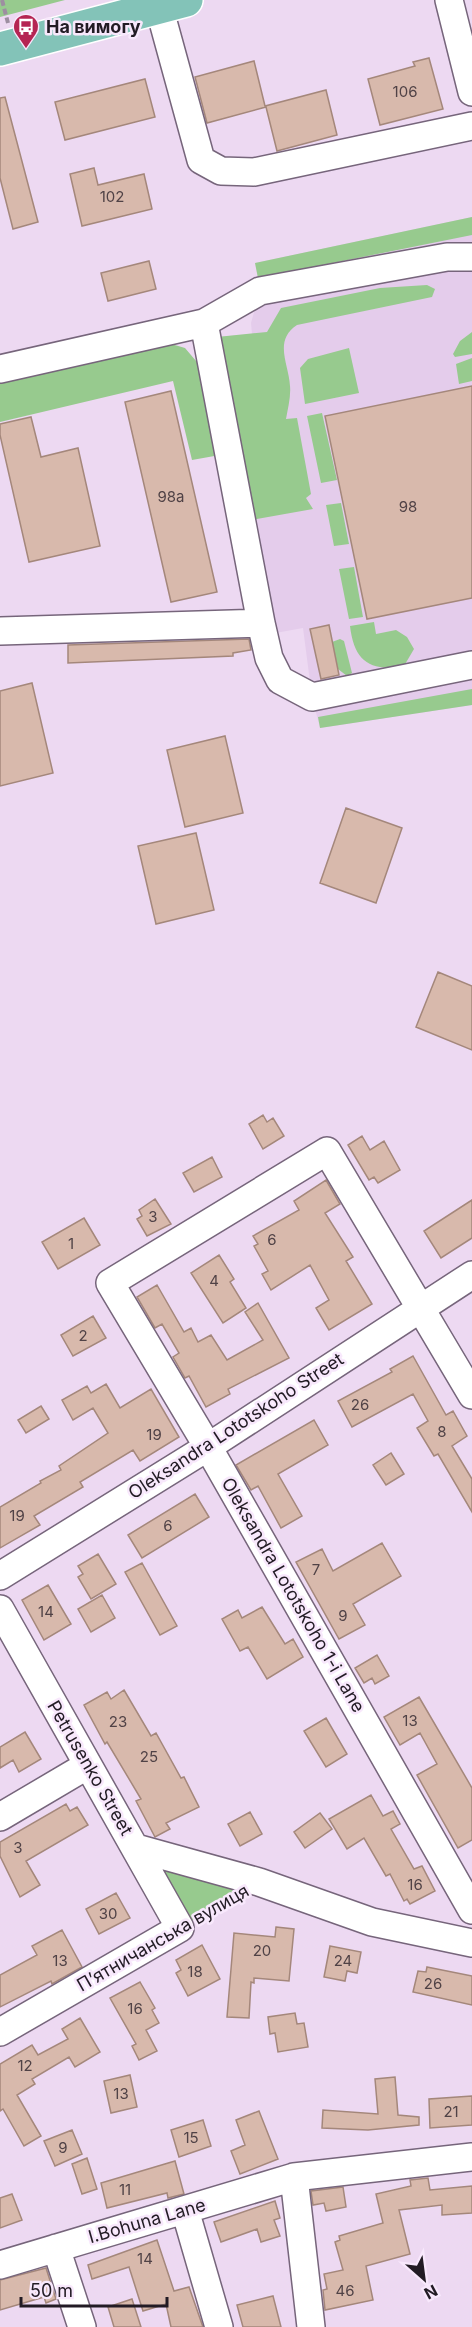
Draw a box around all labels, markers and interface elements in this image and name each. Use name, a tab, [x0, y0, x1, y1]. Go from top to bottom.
bus stop icon: На вимогу	[11, 12, 41, 50]
place label: На вимогу	[46, 16, 141, 37]
house number: 106	[393, 82, 417, 101]
house number: 102	[100, 187, 124, 206]
house number: 98а	[157, 487, 185, 506]
house number: 98	[399, 497, 417, 516]
house number: 3	[148, 1207, 158, 1226]
house number: 6	[267, 1230, 277, 1249]
house number: 1	[68, 1234, 74, 1253]
house number: 4	[209, 1271, 219, 1290]
house number: 2	[78, 1326, 88, 1345]
street label: Oleksandra Lototskoho Street	[124, 1348, 347, 1503]
house number: 26	[351, 1395, 369, 1414]
house number: 8	[437, 1422, 447, 1441]
house number: 19	[146, 1425, 162, 1444]
street label: Oleksandra Lototskoho 1-i Lane	[217, 1474, 369, 1716]
house number: 19	[9, 1506, 25, 1525]
house number: 6	[163, 1516, 173, 1535]
house number: 7	[312, 1560, 320, 1579]
house number: 14	[38, 1602, 54, 1621]
house number: 9	[338, 1606, 348, 1625]
street label: Petrusenko Street	[43, 1697, 138, 1839]
house number: 13	[402, 1711, 418, 1730]
house number: 23	[109, 1712, 127, 1731]
house number: 25	[140, 1747, 158, 1766]
house number: 3	[13, 1838, 23, 1857]
house number: 16	[407, 1875, 423, 1894]
street label: Пʼятничанська вулиця	[73, 1880, 252, 1995]
house number: 30	[99, 1904, 117, 1923]
house number: 20	[253, 1941, 271, 1960]
house number: 13	[52, 1951, 68, 1970]
house number: 24	[334, 1951, 352, 1970]
house number: 18	[187, 1962, 203, 1981]
house number: 26	[424, 1974, 442, 1993]
house number: 16	[127, 1999, 143, 2018]
house number: 12	[17, 2056, 33, 2075]
house number: 13	[113, 2084, 129, 2103]
house number: 21	[443, 2102, 459, 2121]
house number: 15	[183, 2128, 199, 2147]
house number: 9	[58, 2138, 68, 2157]
house number: 11	[119, 2180, 131, 2199]
street label: I.Bohuna Lane	[86, 2194, 208, 2247]
house number: 14	[137, 2249, 153, 2268]
north arrow	[394, 2249, 454, 2309]
scale bar	[21, 2270, 166, 2308]
text: 50 m	[30, 2280, 73, 2301]
house number: 46	[336, 2281, 355, 2300]
text: N	[421, 2281, 441, 2304]

